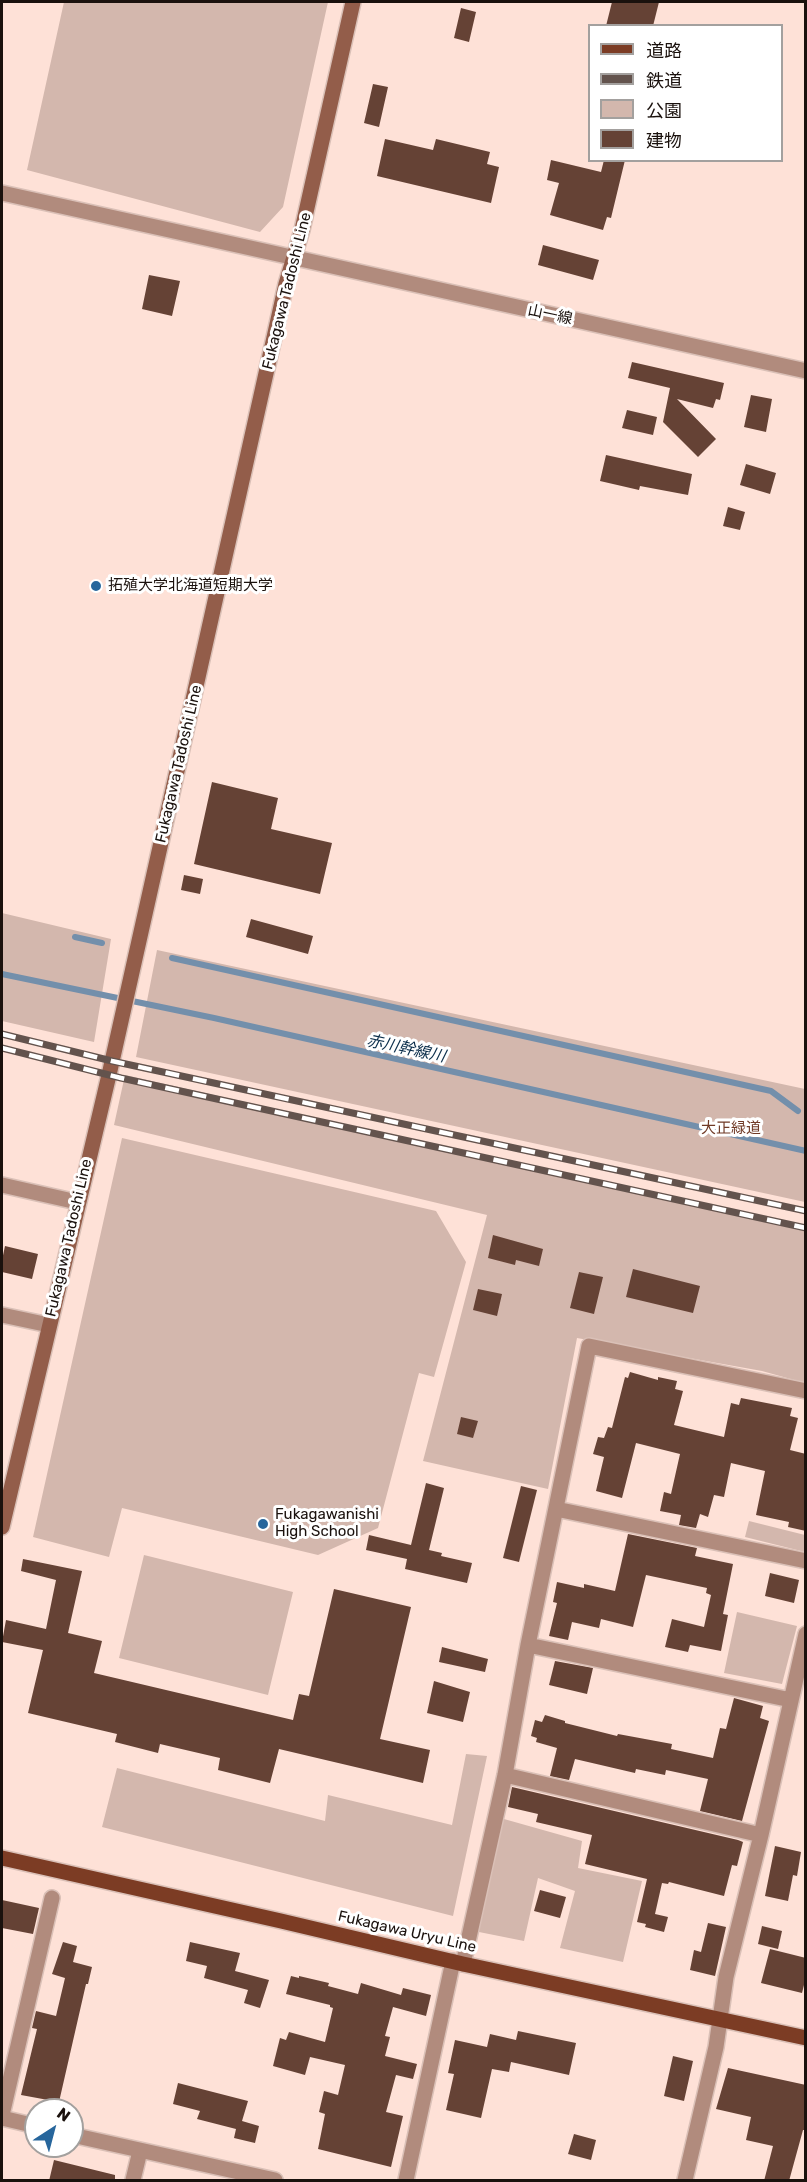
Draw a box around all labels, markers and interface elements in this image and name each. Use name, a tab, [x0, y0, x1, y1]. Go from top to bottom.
legend	[588, 24, 783, 162]
text: 道路	[646, 40, 682, 62]
text: 鉄道	[646, 70, 682, 92]
text: 公園	[646, 100, 682, 122]
text: 建物	[646, 130, 682, 152]
street label: Fukagawa Tadoshi Line	[259, 211, 315, 371]
street label: 山一線	[526, 302, 574, 328]
place label: 拓殖大学北海道短期大学	[108, 577, 273, 595]
marker: 拓殖大学北海道短期大学	[89, 579, 103, 593]
street label: Fukagawa Tadoshi Line	[152, 683, 206, 845]
water label: 赤川幹線川	[365, 1031, 447, 1067]
park label: 大正緑道	[701, 1120, 761, 1138]
street label: Fukagawa Tadoshi Line	[42, 1157, 96, 1319]
place label: Fukagawanishi High School	[275, 1506, 379, 1541]
marker: Fukagawanishi High School	[256, 1517, 270, 1531]
street label: Fukagawa Uryu Line	[336, 1907, 478, 1957]
north arrow	[24, 2098, 84, 2158]
text: N	[53, 2104, 74, 2126]

